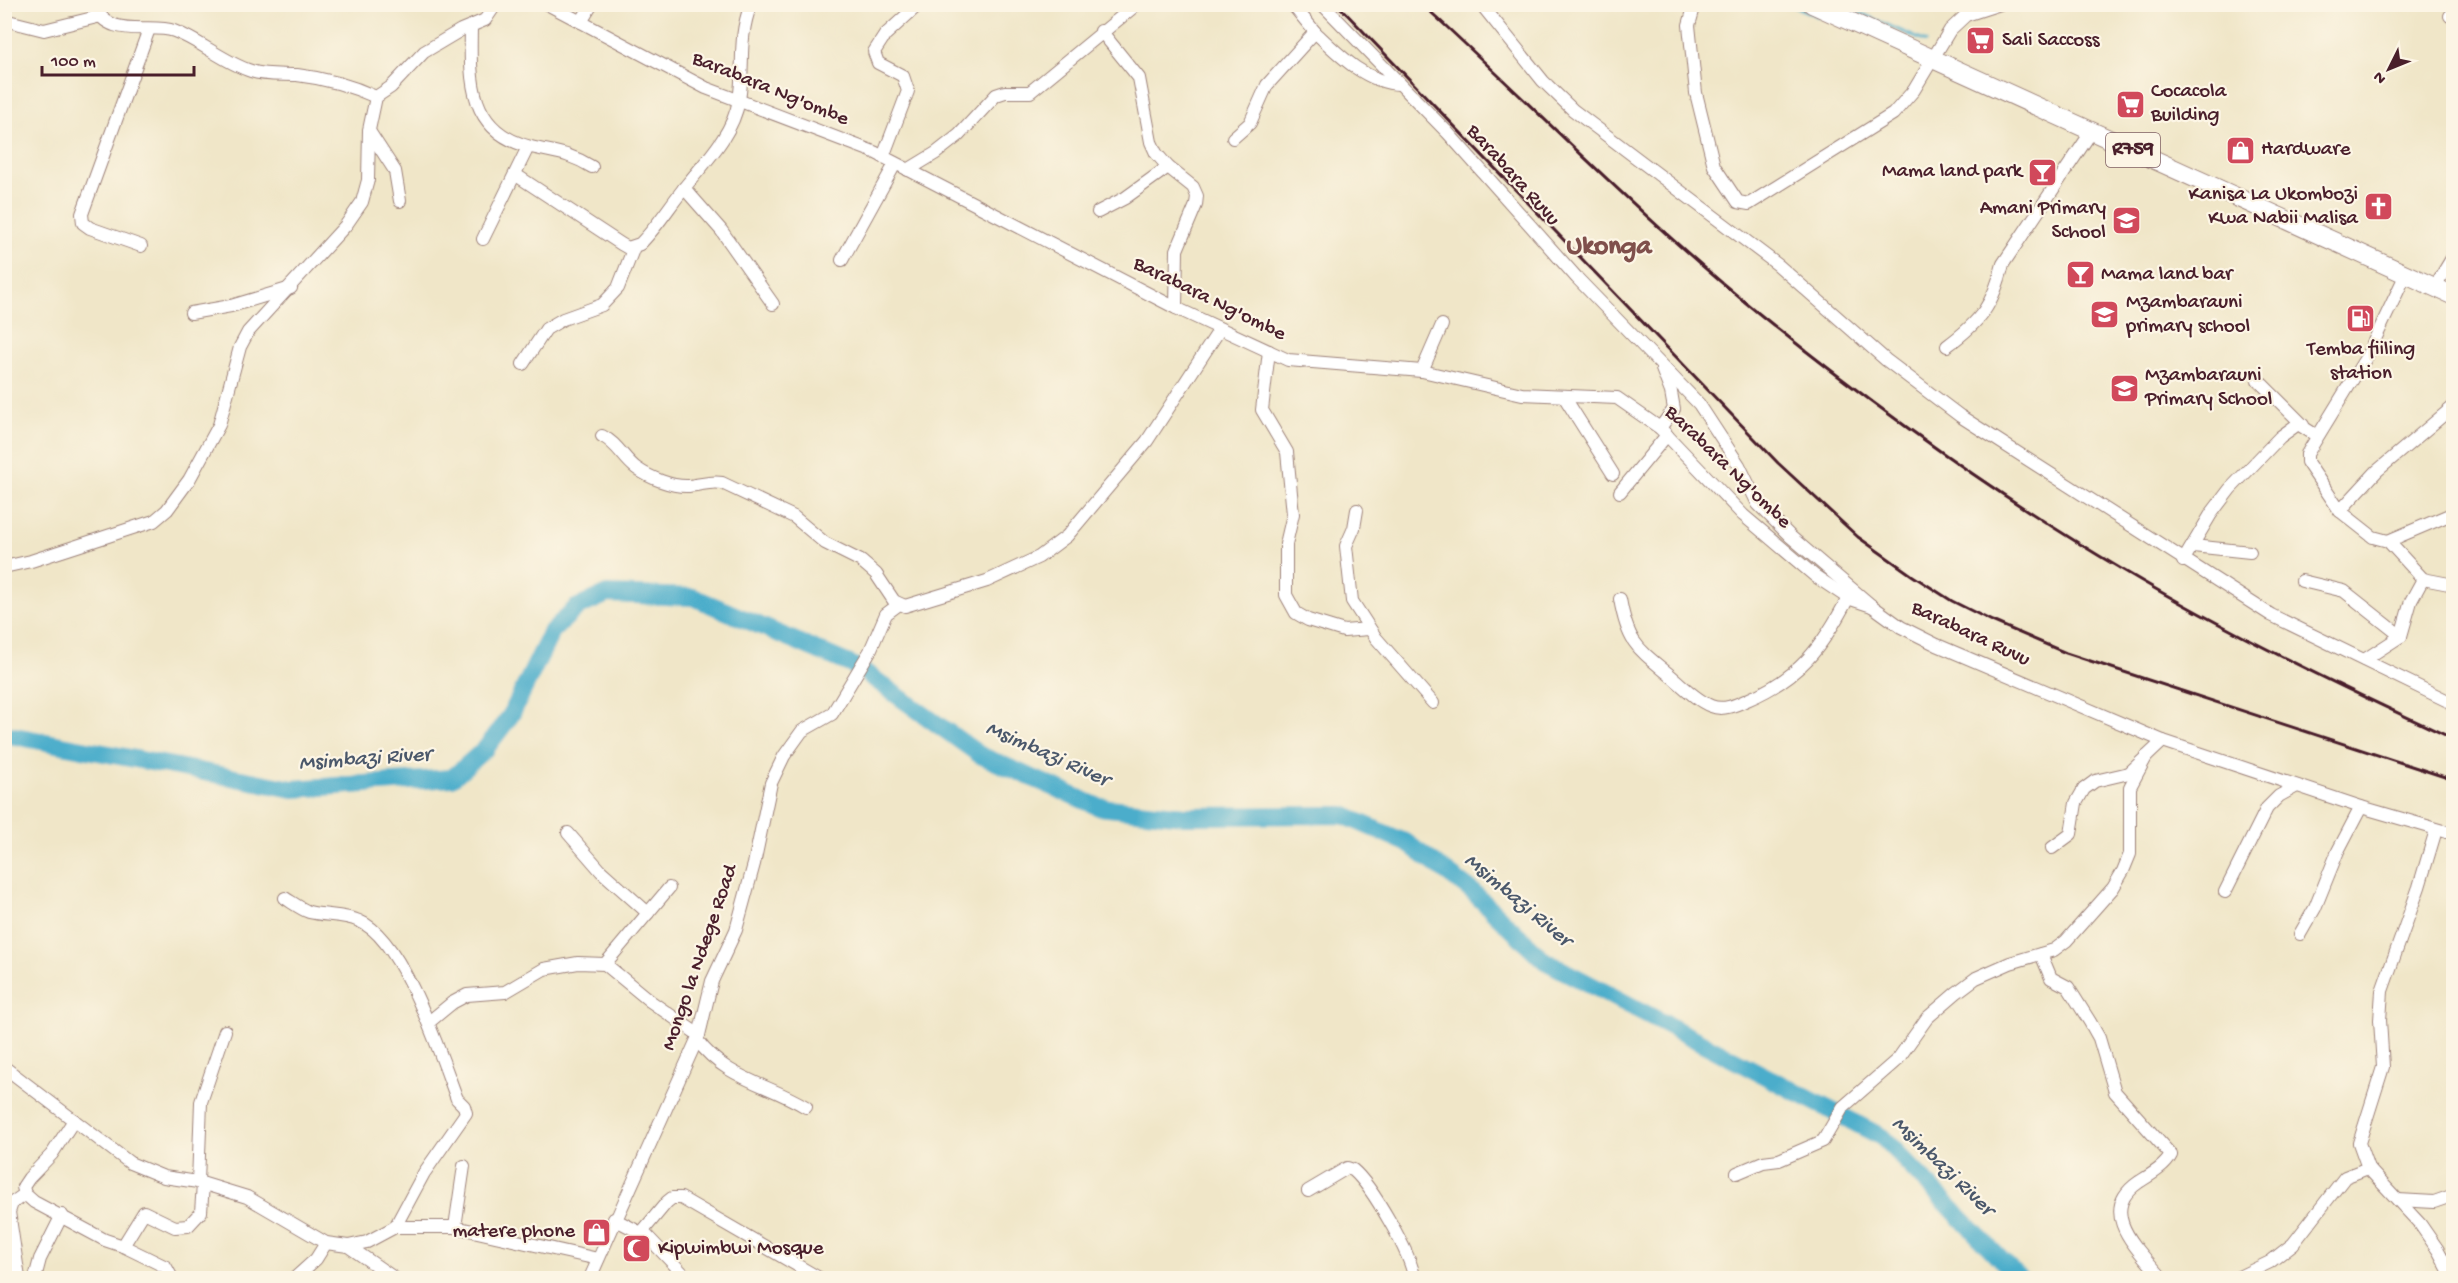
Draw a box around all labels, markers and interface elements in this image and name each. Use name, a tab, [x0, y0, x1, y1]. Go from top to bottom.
supermarket icon: Sali Saccoss	[1965, 25, 1997, 57]
place label: Sali Saccoss	[2002, 29, 2101, 54]
scale bar	[42, 39, 194, 77]
north arrow	[2359, 39, 2419, 99]
street label: Barabara Ng'ombe	[687, 47, 853, 133]
text: 100 m	[50, 52, 96, 73]
text: N	[2370, 66, 2391, 87]
place label: Cocacola Building	[2150, 80, 2228, 129]
supermarket icon: Cocacola Building	[2114, 88, 2146, 120]
street label: Barabara Ruvu	[1459, 119, 1564, 232]
road number: R759	[2106, 133, 2160, 167]
shop icon: Hardware	[2224, 134, 2256, 166]
place label: Hardware	[2261, 138, 2352, 163]
bar icon: Mama land park	[2027, 156, 2059, 188]
place label: Mama land park	[1882, 160, 2025, 185]
place label: Kanisa La Ukombozi Kwa Nabii Malisa	[2188, 183, 2359, 232]
church icon: Kanisa La Ukombozi Kwa Nabii Malisa	[2363, 191, 2395, 223]
place label: Amani Primary School	[1980, 197, 2106, 246]
school or university icon: Amani Primary School	[2111, 205, 2143, 237]
district label: Ukonga	[1567, 232, 1653, 264]
street label: Barabara Ng'ombe	[1128, 252, 1291, 348]
bar icon: Mama land bar	[2064, 259, 2096, 291]
place label: Mama land bar	[2101, 263, 2234, 288]
place label: Mzambarauni primary school	[2125, 291, 2250, 340]
school or university icon: Mzambarauni primary school	[2089, 299, 2121, 331]
fuel station icon: Temba fiiling station	[2345, 303, 2377, 335]
place label: Temba fiiling station	[2306, 338, 2415, 387]
place label: Mzambarauni Primary School	[2144, 364, 2272, 413]
school or university icon: Mzambarauni Primary School	[2108, 372, 2140, 404]
street label: Barabara Ng'ombe	[1658, 400, 1797, 536]
street label: Barabara Ruvu	[1906, 596, 2034, 673]
water label: Msimbazi River	[981, 716, 1117, 796]
water label: Msimbazi River	[298, 742, 436, 778]
water label: Msimbazi River	[1458, 848, 1579, 956]
street label: Mongo la Ndege Road	[657, 860, 745, 1054]
water label: Msimbazi River	[1885, 1112, 2002, 1225]
shop icon: matere phone	[580, 1216, 612, 1248]
place label: matere phone	[452, 1220, 576, 1245]
mosque icon: Kipwimbwi Mosque	[621, 1233, 653, 1265]
place label: Kipwimbwi Mosque	[658, 1237, 825, 1262]

